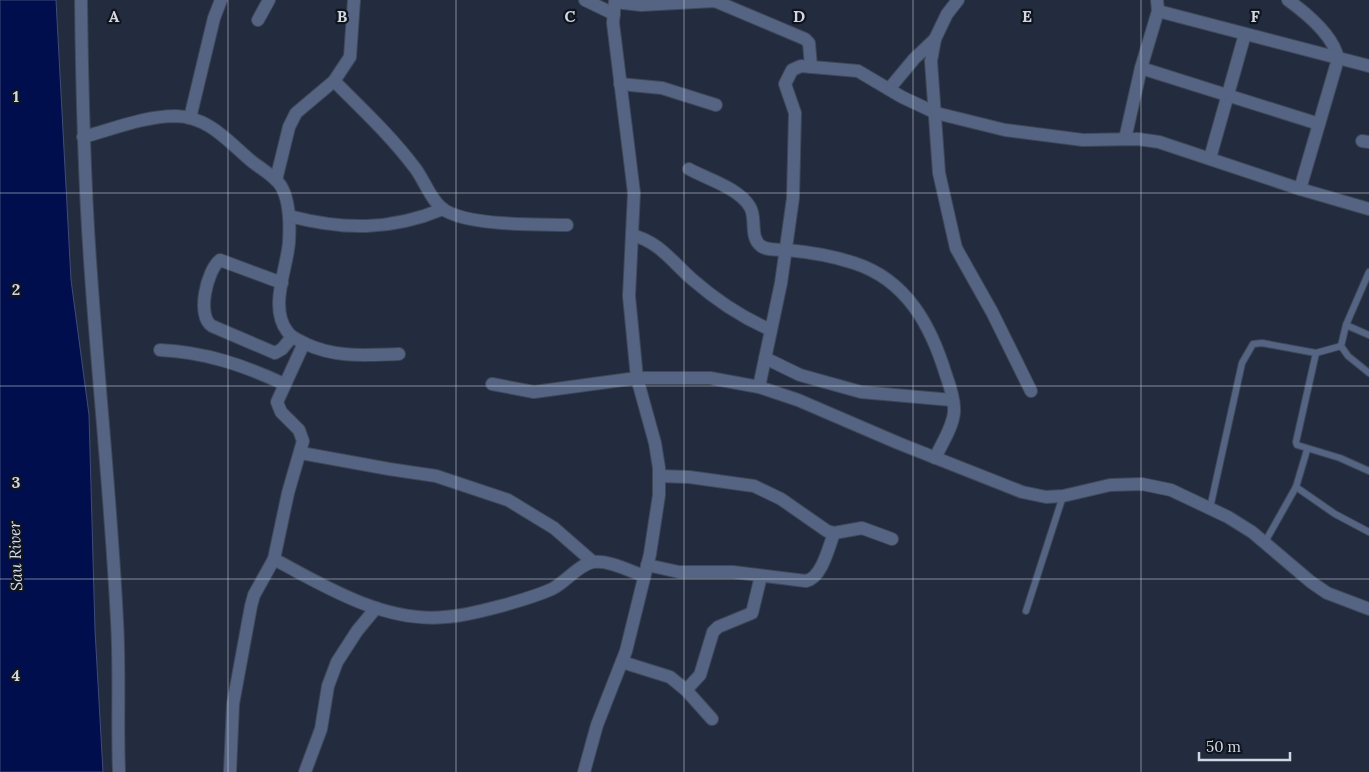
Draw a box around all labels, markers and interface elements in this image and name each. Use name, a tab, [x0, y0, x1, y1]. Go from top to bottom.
text: A	[109, 6, 120, 26]
text: B	[337, 6, 348, 26]
text: C	[564, 6, 576, 26]
text: D	[793, 6, 805, 26]
text: E	[1022, 6, 1032, 26]
text: F	[1250, 6, 1260, 26]
text: 1	[13, 86, 19, 106]
text: 2	[12, 279, 20, 299]
text: 3	[12, 472, 21, 492]
water label: Sau River	[4, 520, 26, 591]
text: 4	[12, 665, 21, 685]
scale bar	[1199, 730, 1290, 762]
text: 50 m	[1206, 737, 1241, 756]

